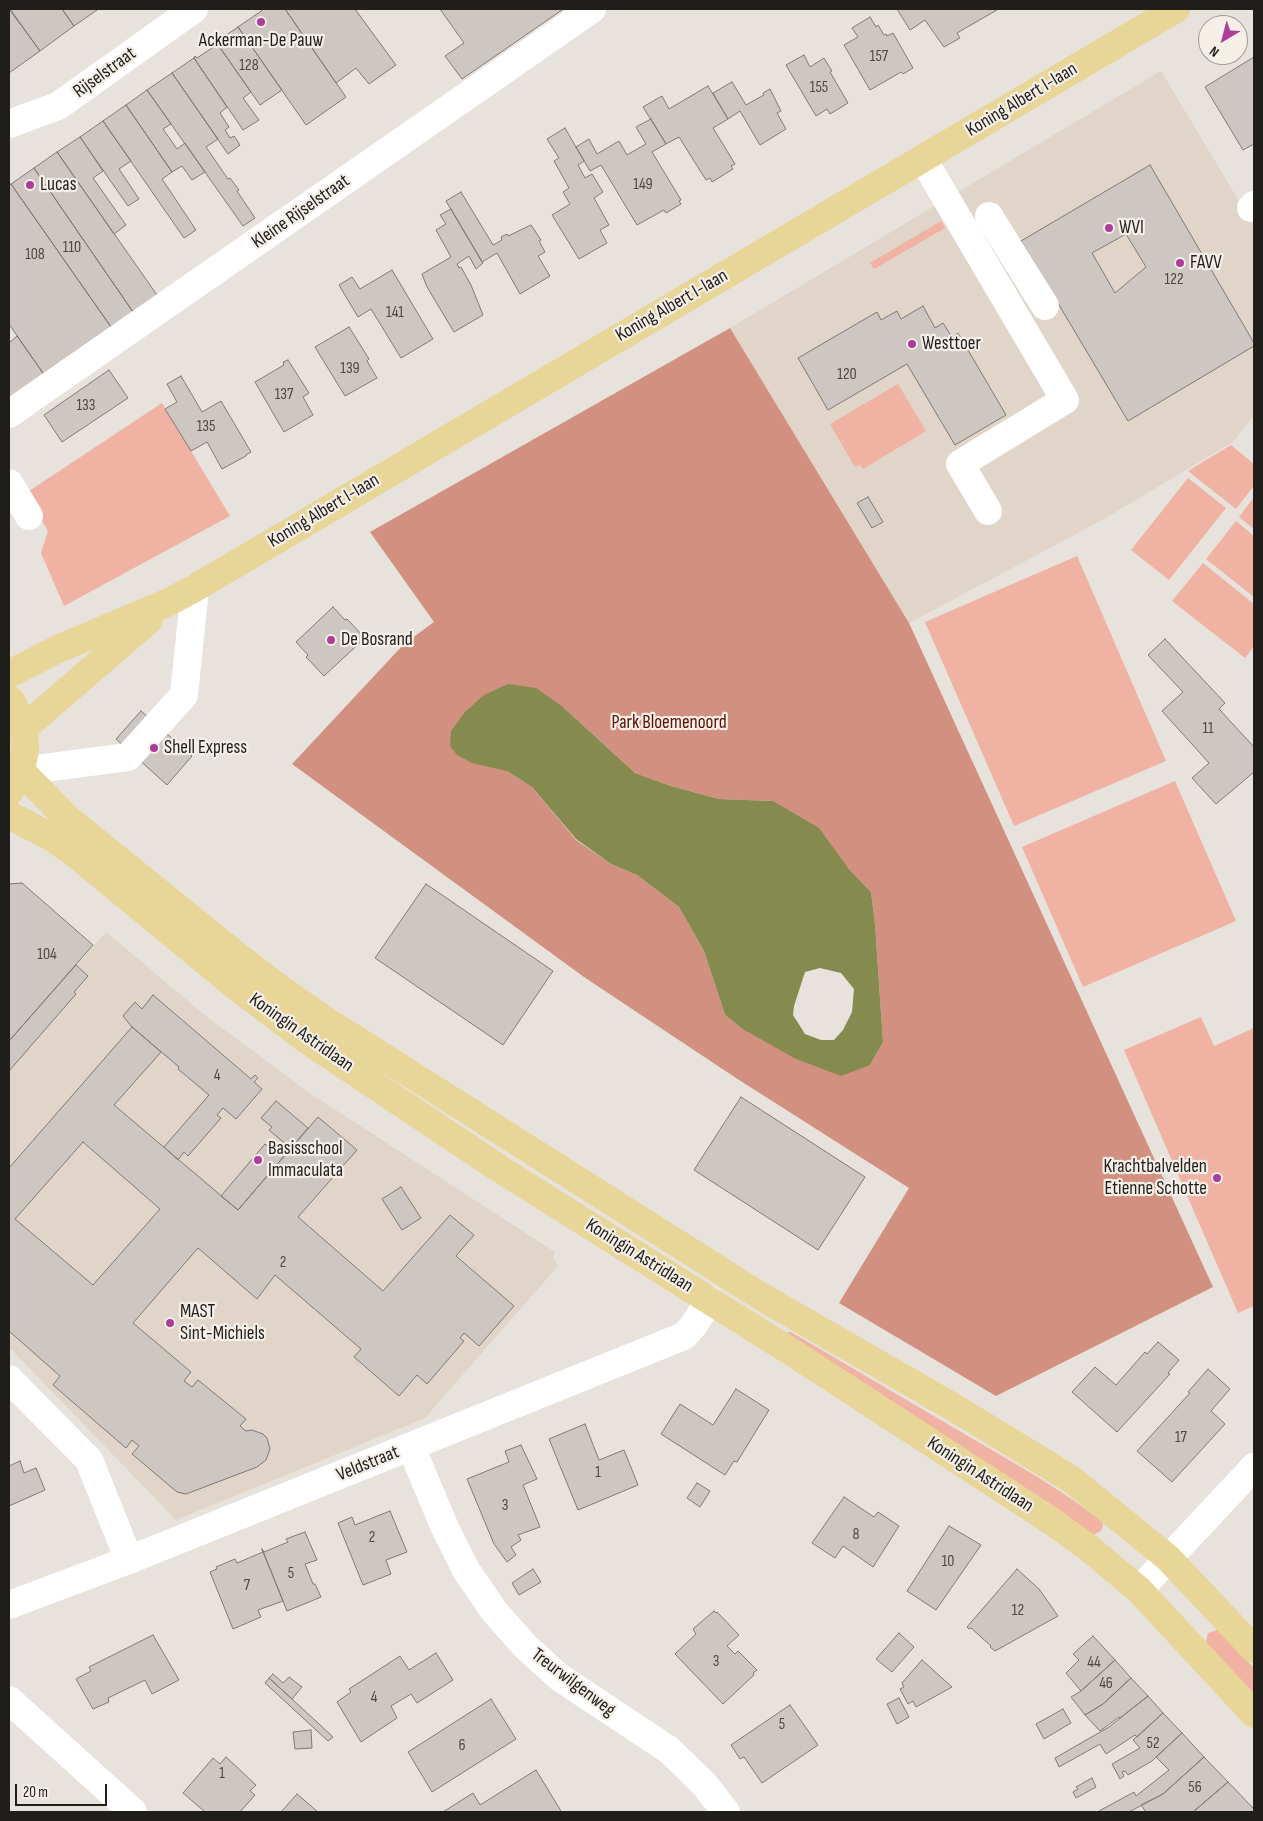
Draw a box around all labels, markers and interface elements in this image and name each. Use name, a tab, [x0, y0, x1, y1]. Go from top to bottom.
north arrow	[1198, 15, 1248, 65]
marker: Ackerman-De Pauw	[255, 16, 267, 28]
place label: Ackerman-De Pauw	[199, 30, 323, 52]
street label: Rijselstraat	[69, 43, 141, 103]
text: N	[1206, 43, 1222, 61]
house number: 157	[870, 47, 888, 67]
house number: 128	[239, 56, 259, 76]
street label: Koning Albert I-laan	[962, 58, 1082, 142]
house number: 155	[810, 78, 828, 98]
street label: Kleine Rijselstraat	[248, 170, 354, 254]
place label: Lucas	[40, 174, 76, 196]
house number: 149	[633, 175, 653, 195]
marker: Lucas	[24, 179, 36, 191]
place label: WVI	[1119, 217, 1144, 239]
marker: WVI	[1103, 222, 1115, 234]
house number: 110	[63, 238, 81, 258]
house number: 108	[25, 245, 45, 265]
place label: FAVV	[1190, 252, 1222, 274]
marker: FAVV	[1174, 257, 1186, 269]
street label: Koning Albert I-laan	[612, 265, 732, 347]
house number: 122	[1165, 270, 1183, 290]
house number: 141	[386, 303, 404, 323]
place label: Westtoer	[922, 333, 981, 355]
marker: Westtoer	[906, 338, 918, 350]
house number: 139	[340, 359, 360, 379]
house number: 120	[837, 365, 857, 385]
house number: 137	[275, 385, 293, 405]
house number: 133	[76, 396, 96, 416]
house number: 135	[197, 417, 215, 437]
street label: Koning Albert I-laan	[264, 469, 384, 553]
place label: De Bosrand	[341, 629, 413, 651]
marker: De Bosrand	[325, 634, 337, 646]
park label: Park Bloemenoord	[611, 712, 727, 734]
house number: 11	[1202, 719, 1214, 739]
place label: Shell Express	[164, 737, 247, 759]
marker: Shell Express	[148, 742, 160, 754]
house number: 104	[37, 945, 57, 965]
street label: Koningin Astridlaan	[244, 989, 358, 1077]
house number: 4	[214, 1066, 220, 1086]
place label: Basisschool Immaculata	[268, 1138, 343, 1182]
marker: Basisschool Immaculata	[252, 1154, 264, 1166]
place label: Krachtbalvelden Etienne Schotte	[1104, 1156, 1207, 1200]
marker: Krachtbalvelden Etienne Schotte	[1211, 1172, 1223, 1184]
street label: Koningin Astridlaan	[581, 1214, 697, 1298]
house number: 2	[280, 1253, 286, 1273]
place label: MAST Sint-Michiels	[180, 1301, 265, 1345]
marker: MAST Sint-Michiels	[164, 1317, 176, 1329]
house number: 17	[1175, 1428, 1187, 1448]
street label: Koningin Astridlaan	[923, 1432, 1037, 1518]
street label: Veldstraat	[333, 1441, 403, 1487]
house number: 1	[595, 1463, 601, 1483]
house number: 3	[502, 1496, 508, 1516]
house number: 8	[852, 1525, 860, 1545]
house number: 2	[369, 1528, 375, 1548]
house number: 10	[942, 1552, 954, 1572]
house number: 5	[288, 1564, 294, 1584]
house number: 7	[244, 1576, 250, 1596]
house number: 12	[1012, 1601, 1024, 1621]
street label: Treurwilgenweg	[526, 1644, 620, 1722]
house number: 3	[713, 1652, 719, 1672]
house number: 44	[1087, 1653, 1101, 1673]
house number: 46	[1099, 1674, 1113, 1694]
house number: 4	[371, 1688, 377, 1708]
house number: 5	[779, 1715, 785, 1735]
house number: 52	[1146, 1734, 1160, 1754]
house number: 6	[458, 1736, 466, 1756]
house number: 1	[219, 1764, 225, 1784]
scale bar	[18, 1774, 110, 1806]
house number: 56	[1188, 1778, 1202, 1798]
text: 20 m	[23, 1783, 48, 1802]

